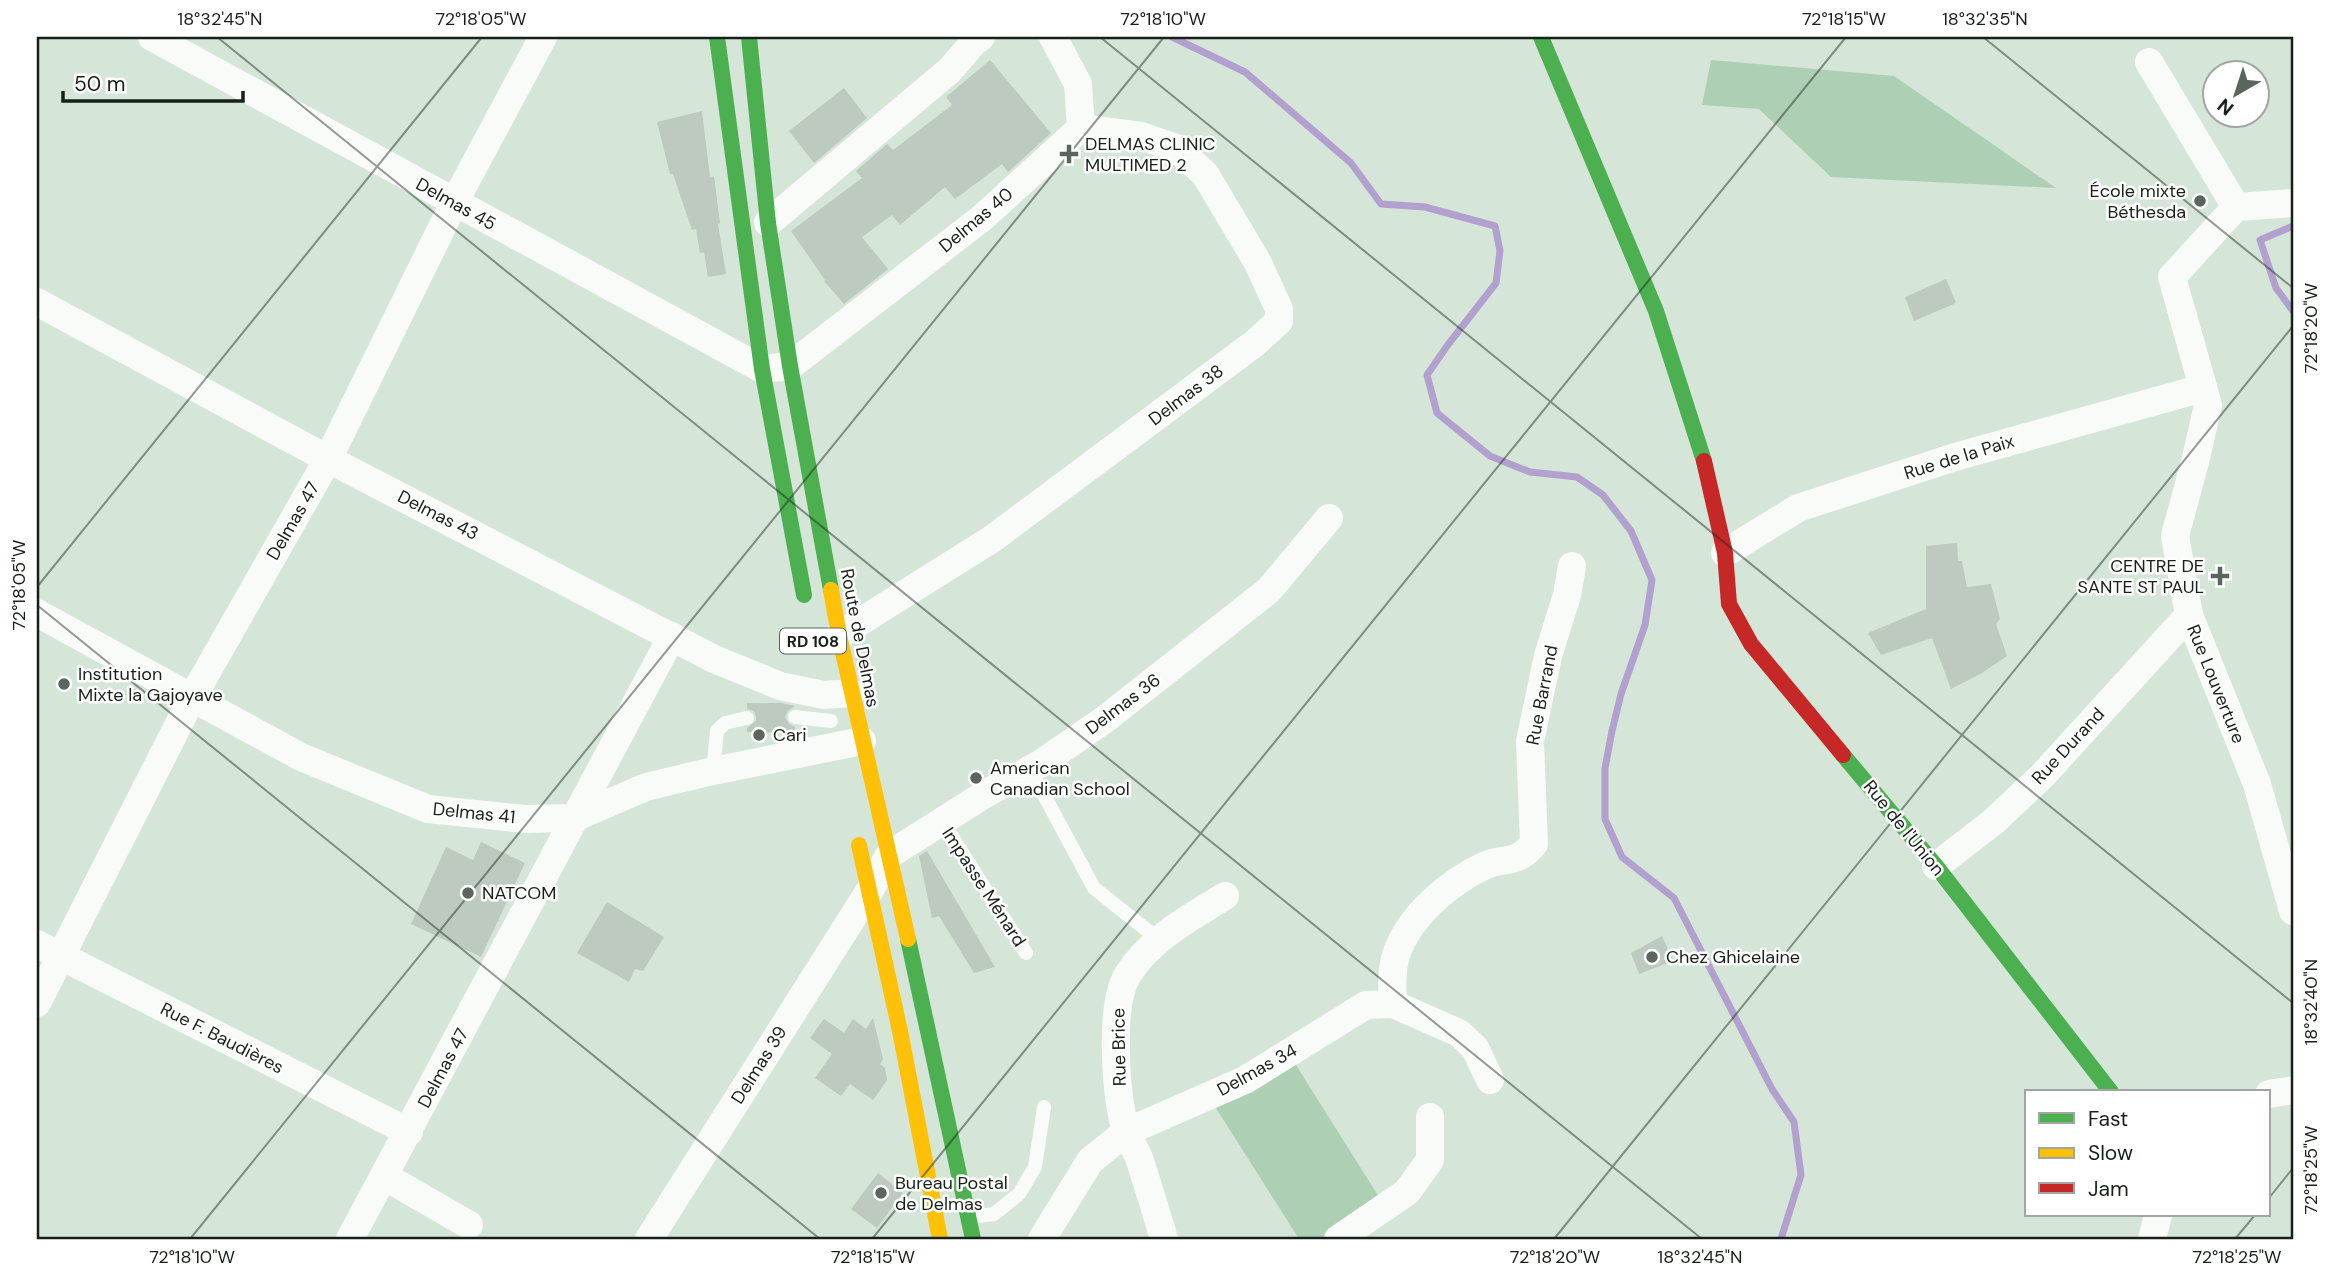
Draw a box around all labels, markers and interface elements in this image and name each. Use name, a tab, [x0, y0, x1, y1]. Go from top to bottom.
text: 18°32'45"N	[178, 7, 262, 31]
text: 72°18'05"W	[436, 7, 526, 31]
text: 72°18'10"W	[1120, 7, 1206, 31]
text: 72°18'15"W	[1802, 7, 1886, 31]
text: 18°32'35"N	[1942, 7, 2028, 31]
scale bar	[63, 60, 243, 104]
north arrow	[2200, 60, 2270, 130]
text: 50 m	[74, 70, 125, 98]
text: N	[2212, 93, 2239, 121]
place label: DELMAS CLINIC MULTIMED 2	[1085, 132, 1216, 177]
marker: DELMAS CLINIC MULTIMED 2	[1059, 144, 1079, 164]
street label: Delmas 45	[412, 172, 500, 236]
place label: École mixte Béthesda	[2090, 179, 2186, 224]
street label: Delmas 40	[934, 182, 1018, 258]
marker: École mixte Béthesda	[2192, 193, 2208, 209]
text: 72°18'20"W	[2299, 283, 2323, 373]
street label: Delmas 38	[1144, 359, 1228, 431]
street label: Rue de la Paix	[1901, 429, 2017, 485]
street label: Delmas 47	[261, 477, 325, 565]
street label: Delmas 43	[393, 484, 483, 546]
text: 72°18'05"W	[7, 540, 31, 630]
place label: CENTRE DE SANTE ST PAUL	[2078, 554, 2204, 599]
marker: CENTRE DE SANTE ST PAUL	[2210, 566, 2230, 586]
street label: Route de Delmas	[835, 567, 885, 709]
street label: Rue Louverture	[2181, 621, 2251, 747]
road number: RD 108	[780, 628, 846, 654]
street label: Rue Barrand	[1521, 643, 1563, 747]
place label: Institution Mixte la Gajoyave	[78, 662, 223, 707]
street label: Delmas 36	[1081, 668, 1165, 740]
marker: Institution Mixte la Gajoyave	[56, 676, 72, 692]
street label: Rue Durand	[2026, 702, 2110, 790]
place label: Cari	[773, 723, 807, 747]
marker: Cari	[751, 727, 767, 743]
place label: American Canadian School	[990, 756, 1130, 801]
marker: American Canadian School	[968, 770, 984, 786]
street label: Rue de l'Union	[1858, 775, 1950, 881]
street label: Delmas 41	[432, 797, 516, 829]
street label: Impasse Ménard	[936, 823, 1032, 951]
place label: NATCOM	[482, 881, 556, 905]
marker: NATCOM	[460, 885, 476, 901]
place label: Chez Ghicelaine	[1666, 945, 1800, 969]
marker: Chez Ghicelaine	[1644, 949, 1660, 965]
text: 18°32'40"N	[2299, 959, 2323, 1045]
street label: Rue F. Baudières	[156, 997, 288, 1079]
street label: Rue Brice	[1106, 1008, 1132, 1086]
street label: Delmas 39	[726, 1021, 792, 1109]
street label: Delmas 47	[412, 1024, 474, 1112]
street label: Delmas 34	[1213, 1038, 1301, 1102]
legend	[2025, 1090, 2270, 1216]
text: Fast	[2088, 1105, 2128, 1133]
text: 72°18'25"W	[2299, 1126, 2323, 1214]
text: Slow	[2088, 1139, 2133, 1167]
place label: Bureau Postal de Delmas	[895, 1171, 1008, 1216]
text: Jam	[2088, 1175, 2129, 1203]
marker: Bureau Postal de Delmas	[873, 1185, 889, 1201]
text: 72°18'10"W	[149, 1245, 235, 1269]
text: 72°18'15"W	[831, 1245, 915, 1269]
text: 72°18'20"W	[1510, 1245, 1600, 1269]
text: 18°32'45"N	[1658, 1245, 1742, 1269]
text: 72°18'25"W	[2193, 1245, 2281, 1269]

